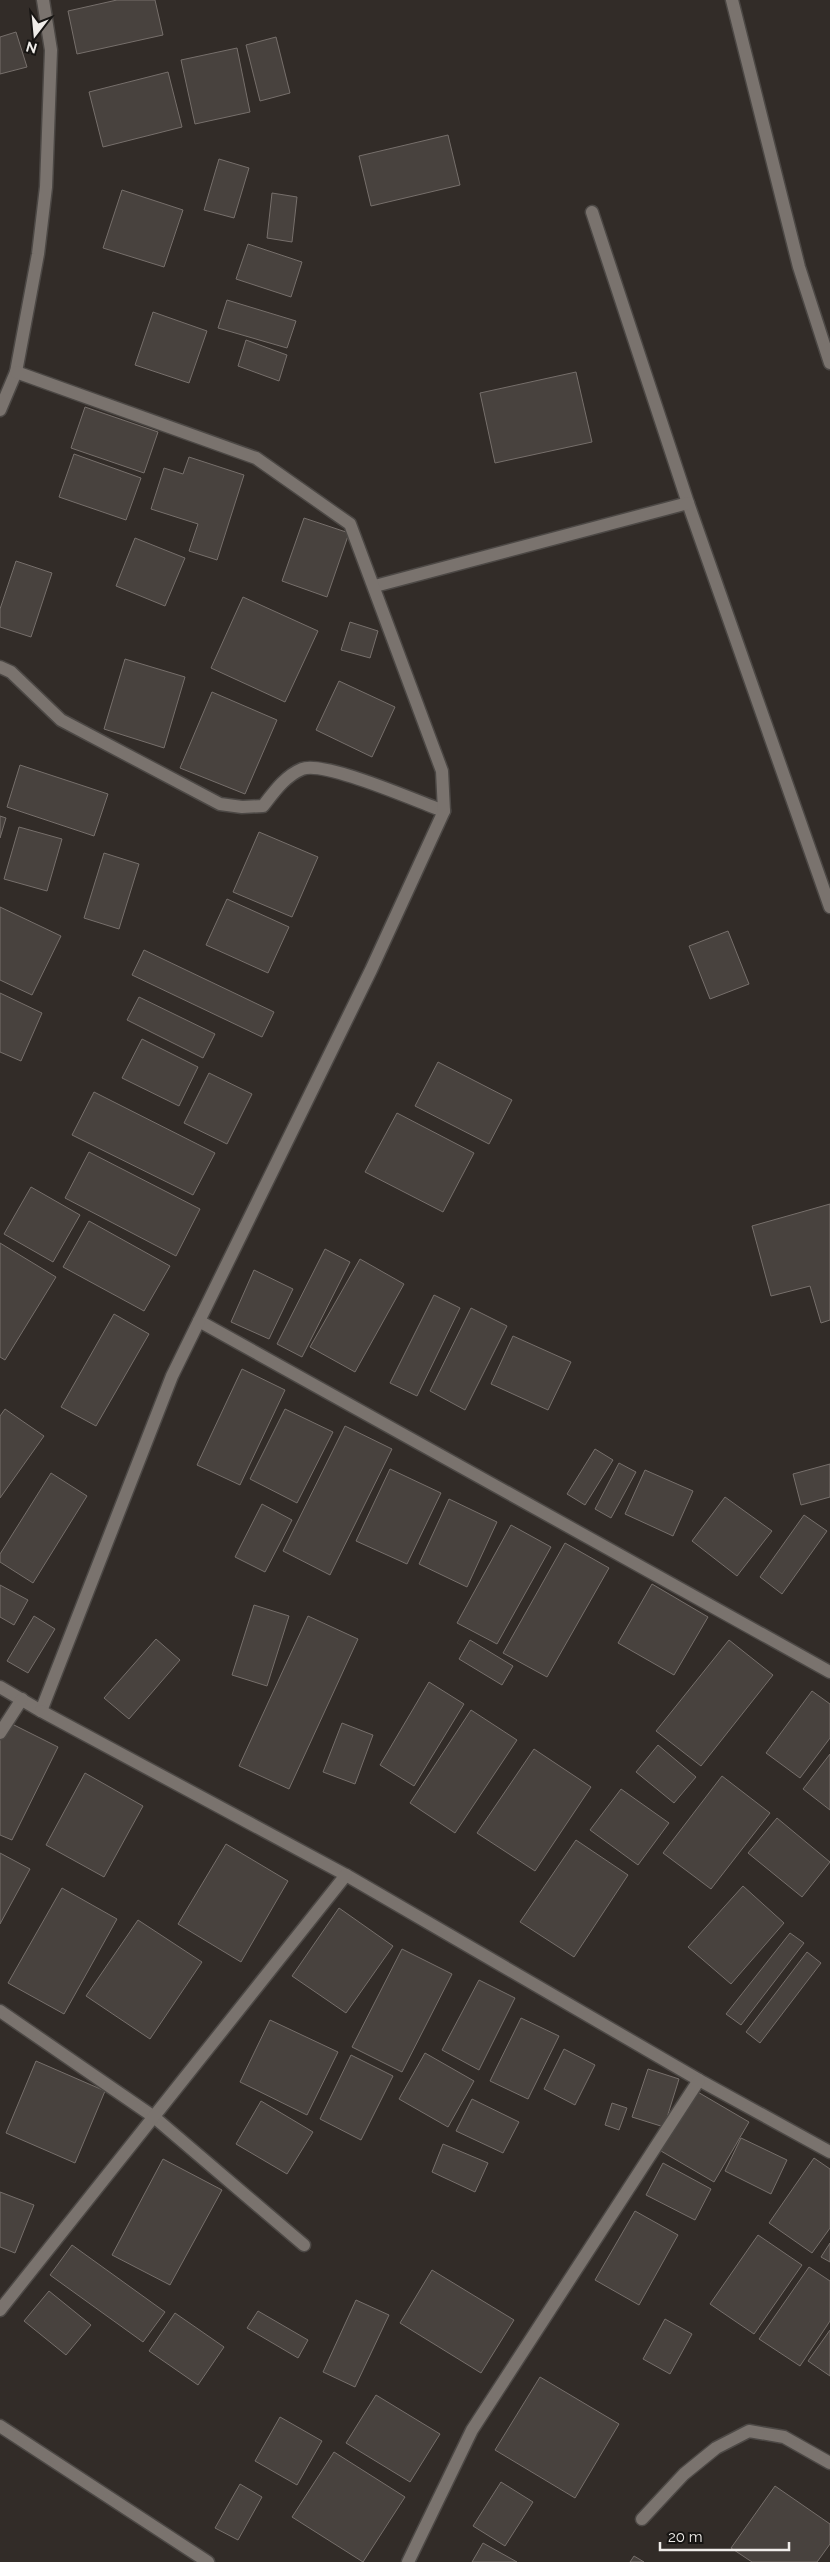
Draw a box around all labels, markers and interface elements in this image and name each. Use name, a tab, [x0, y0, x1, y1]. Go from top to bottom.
north arrow	[10, 10, 60, 60]
text: N	[24, 38, 39, 57]
scale bar	[660, 2520, 789, 2552]
text: 20 m	[668, 2528, 703, 2546]

